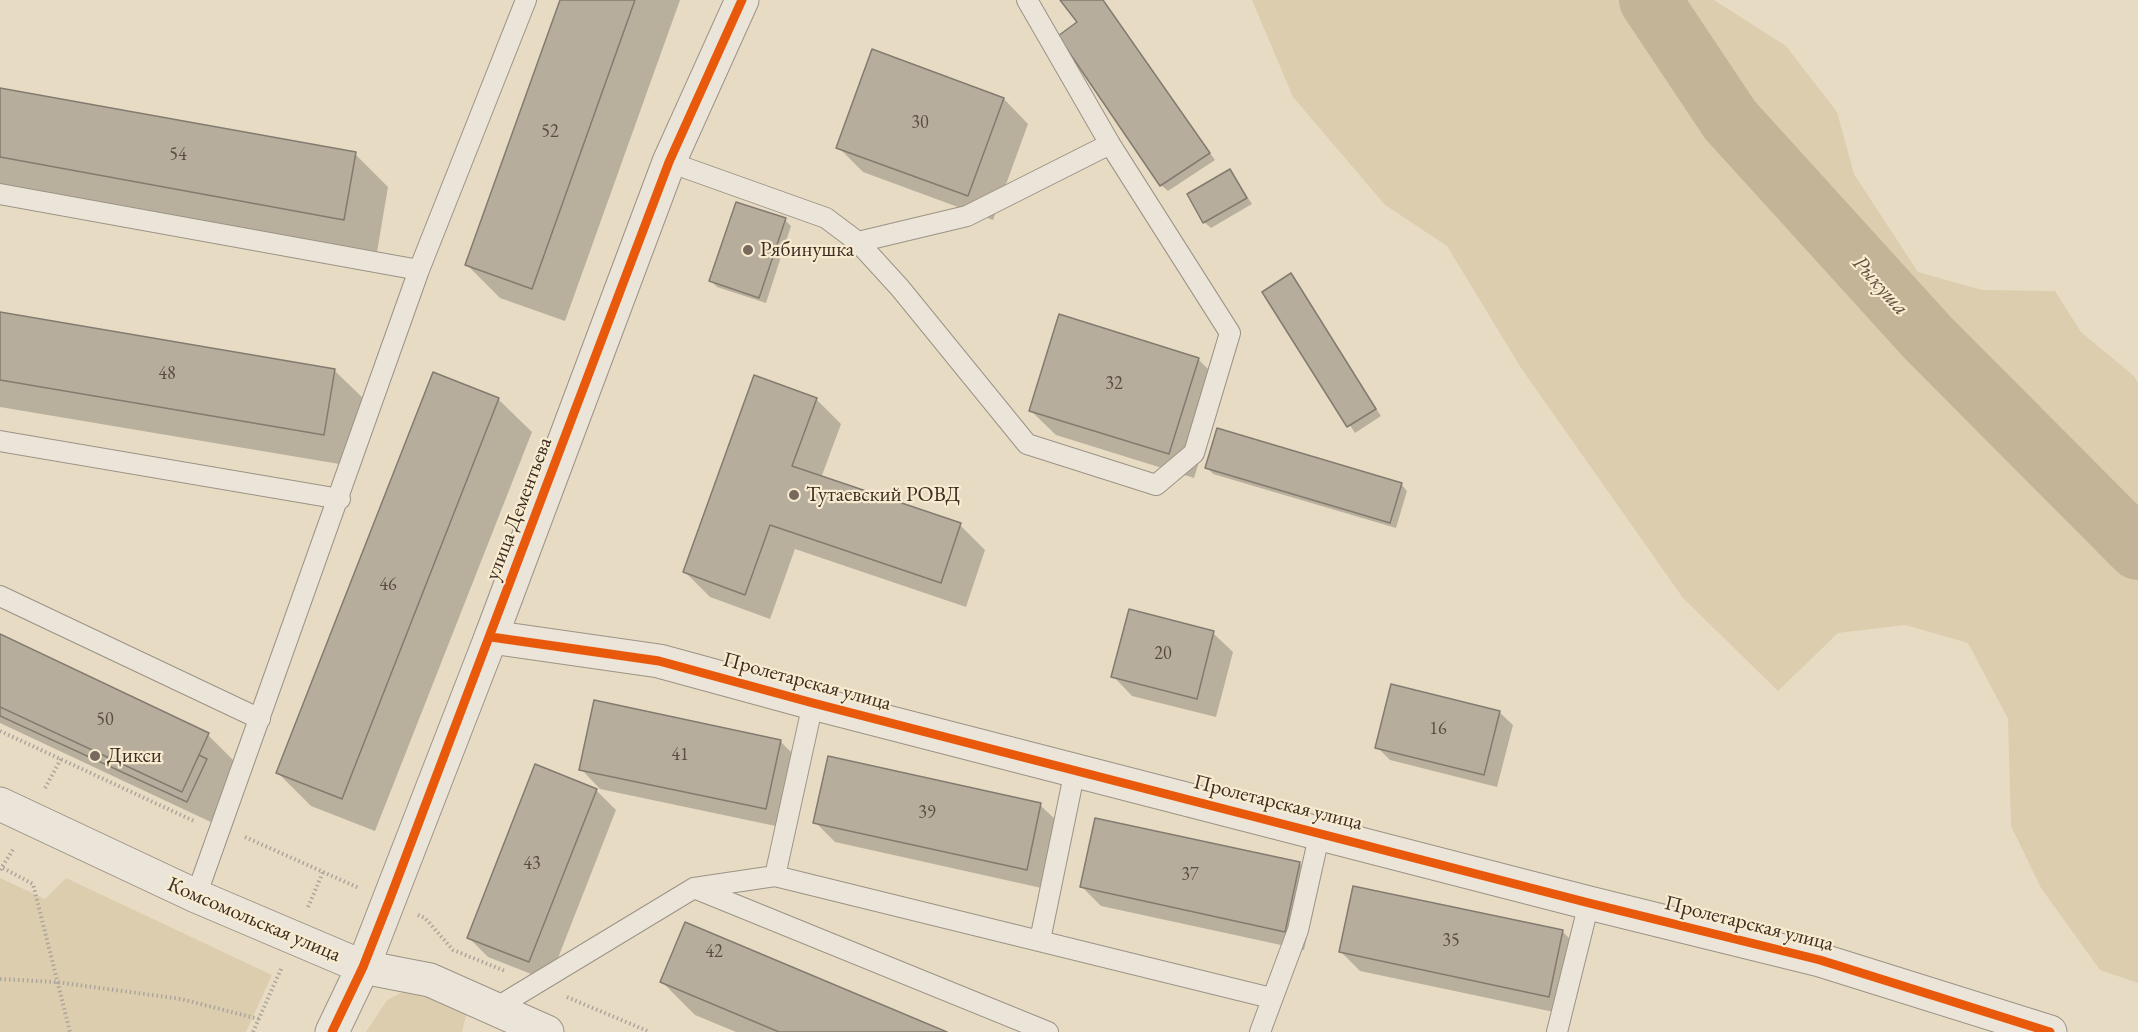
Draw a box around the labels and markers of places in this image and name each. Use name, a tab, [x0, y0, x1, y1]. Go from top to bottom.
place label: Рябинушка	[760, 237, 854, 263]
marker: Рябинушка	[741, 243, 755, 257]
place label: Тутаевский РОВД	[806, 482, 960, 508]
marker: Тутаевский РОВД	[787, 488, 801, 502]
place label: Дикси	[107, 743, 162, 769]
marker: Дикси	[88, 749, 102, 763]

